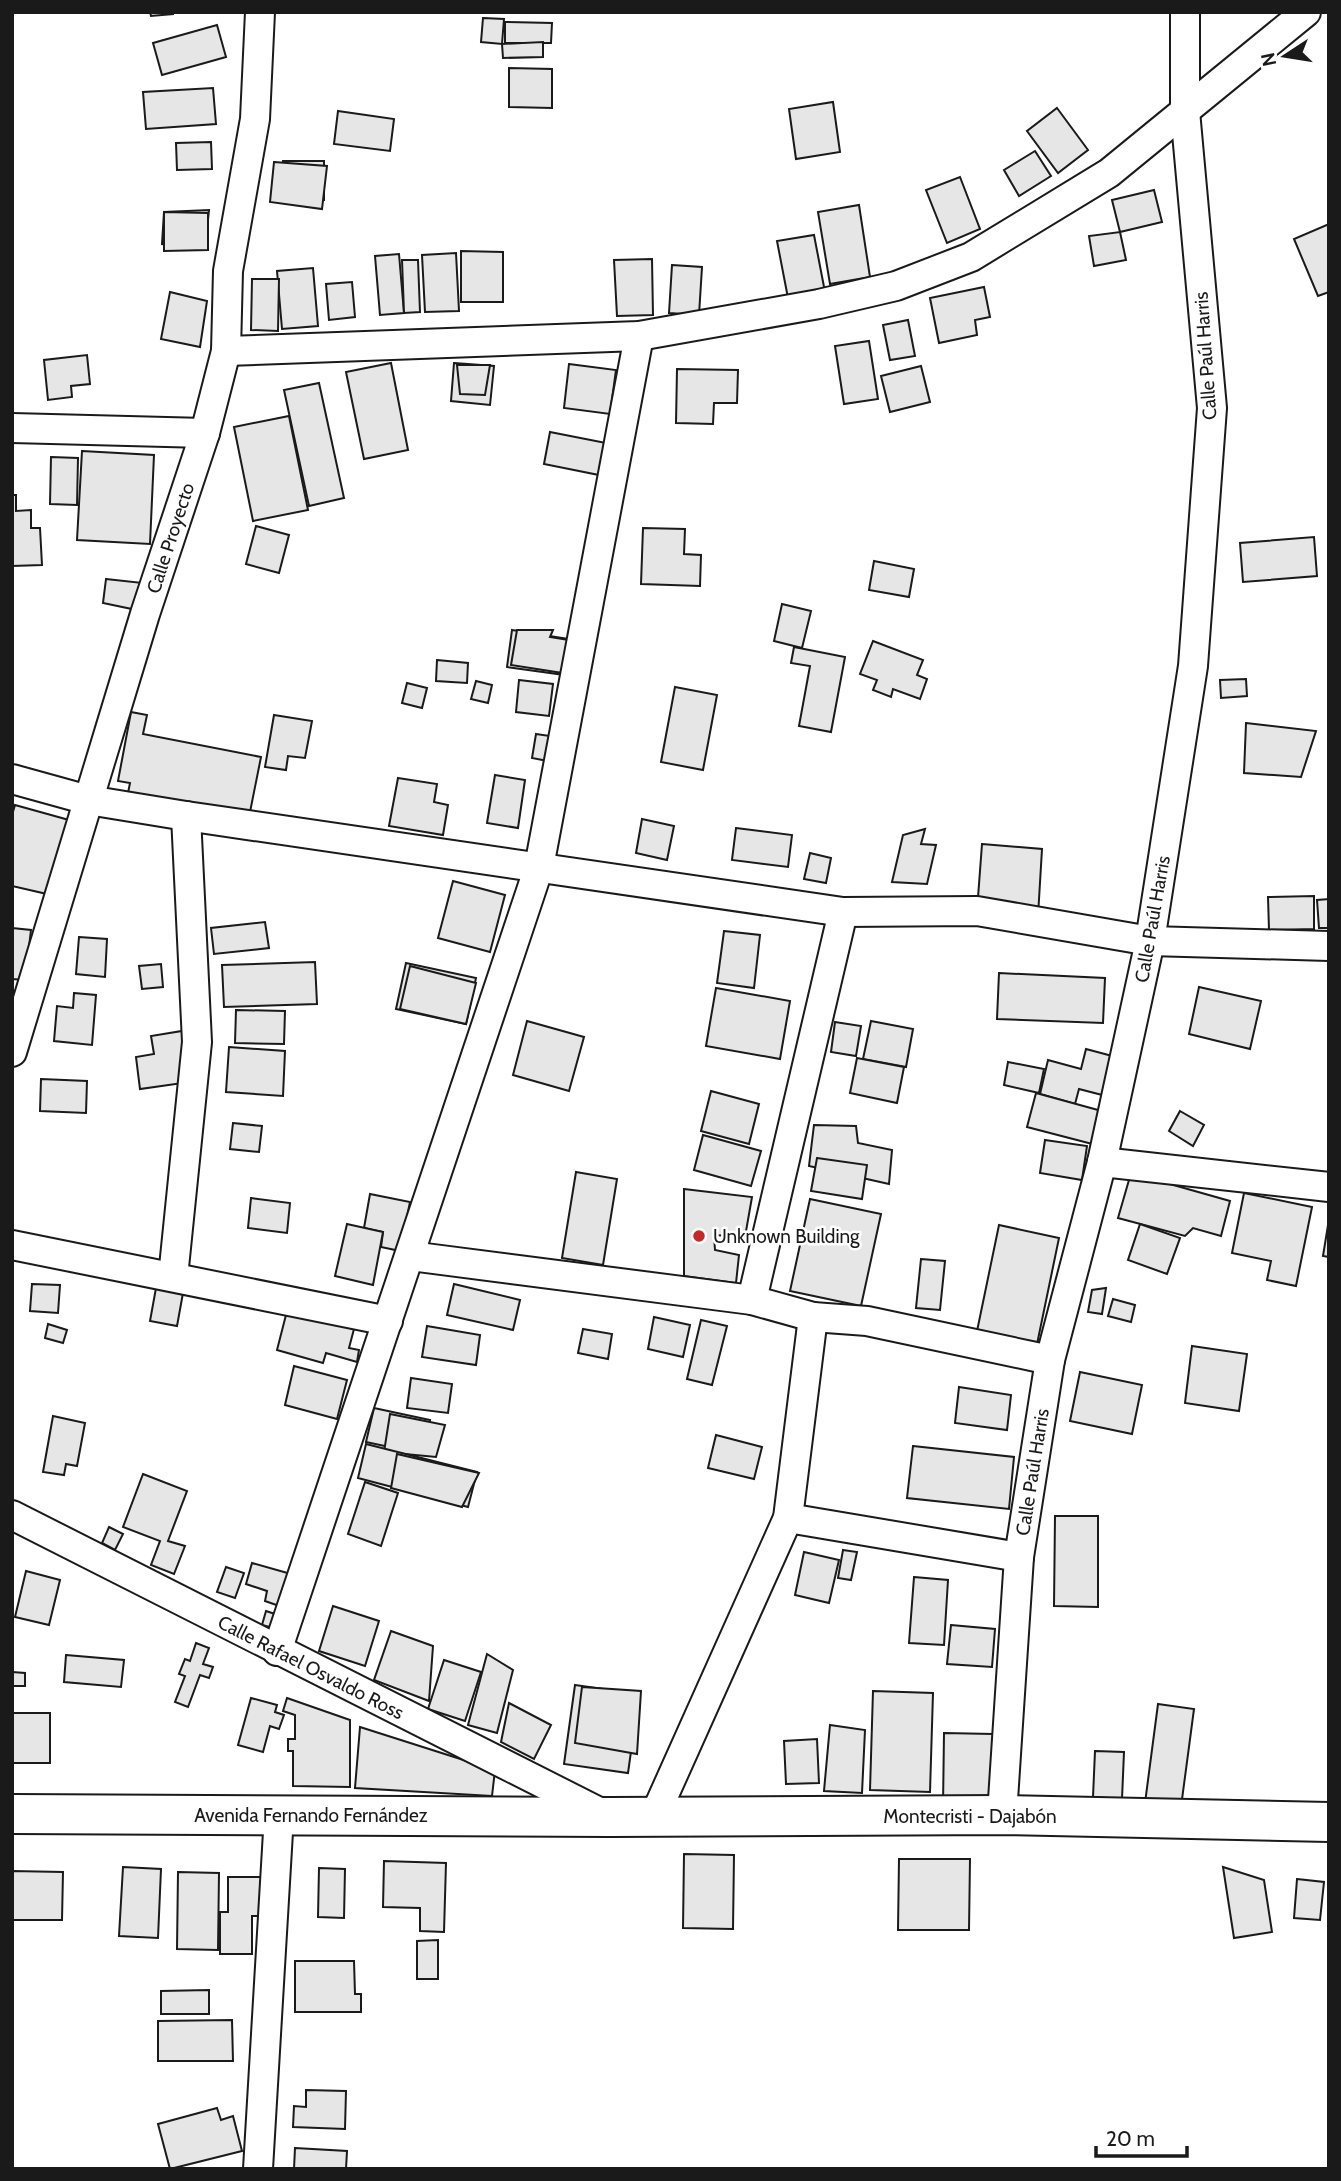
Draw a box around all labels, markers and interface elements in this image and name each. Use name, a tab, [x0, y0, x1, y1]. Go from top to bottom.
north arrow	[1250, 21, 1320, 91]
text: N	[1256, 50, 1282, 68]
street label: Calle Paúl Harris	[1190, 291, 1221, 421]
street label: Calle Proyecto	[142, 480, 199, 596]
street label: Calle Paúl Harris	[1130, 854, 1175, 984]
place label: Unknown Building	[713, 1225, 860, 1248]
marker: Unknown Building	[691, 1228, 707, 1244]
street label: Calle Paúl Harris	[1011, 1407, 1054, 1537]
street label: Calle Rafael Osvaldo Ross	[214, 1611, 408, 1724]
street label: Avenida Fernando Fernández	[194, 1804, 428, 1827]
street label: Montecristi - Dajabón	[883, 1805, 1057, 1828]
scale bar	[1096, 2114, 1187, 2158]
text: 20 m	[1106, 2126, 1155, 2151]

